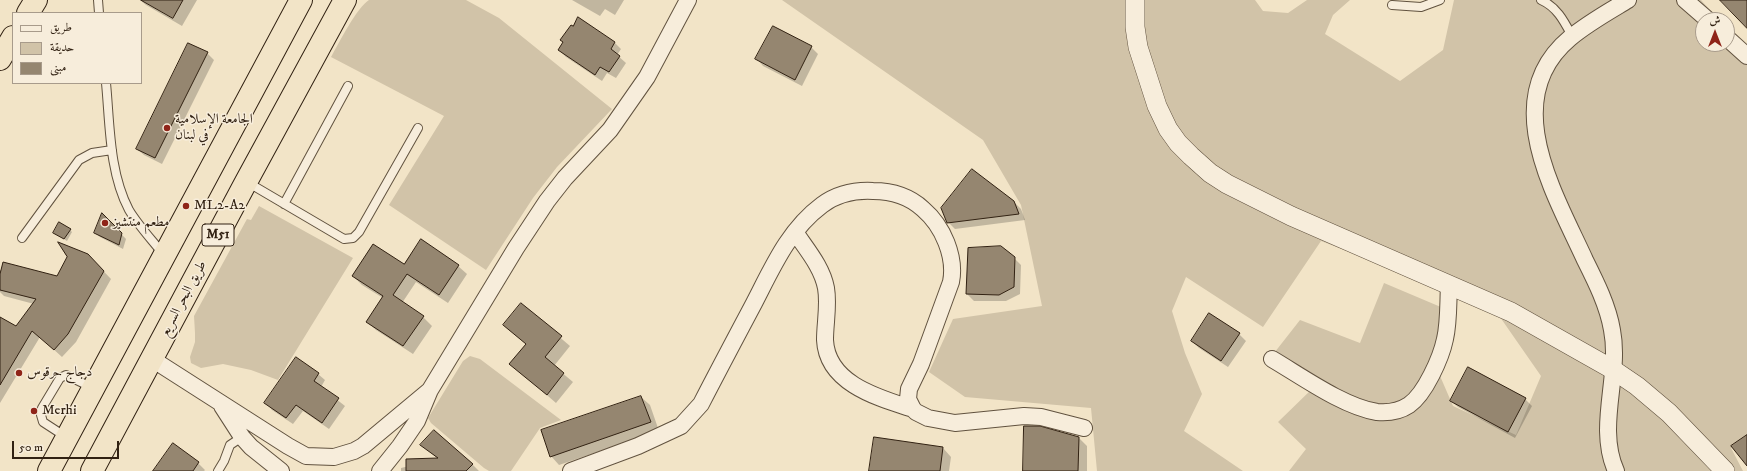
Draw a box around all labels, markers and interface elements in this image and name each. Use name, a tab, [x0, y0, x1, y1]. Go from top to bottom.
legend	[12, 12, 142, 84]
north arrow	[1695, 12, 1735, 52]
text: ش	[1710, 14, 1720, 28]
text: طريق	[50, 20, 72, 35]
text: حديقة	[50, 40, 74, 55]
text: مبنى	[50, 60, 66, 75]
place label: الجامعة الإسلامية في لبنان	[175, 112, 253, 144]
marker: الجامعة الإسلامية في لبنان	[162, 123, 172, 133]
place label: ML2-A2	[194, 198, 245, 214]
marker: ML2-A2	[181, 201, 191, 211]
place label: مطعم منتشيز	[113, 215, 170, 231]
marker: مطعم منتشيز	[100, 218, 110, 228]
road number: M51	[202, 224, 234, 246]
street label: طريق البحر السريع	[157, 258, 211, 340]
place label: دجاج حرقوس	[27, 365, 92, 381]
marker: دجاج حرقوس	[14, 368, 24, 378]
place label: Merhi	[42, 403, 76, 419]
marker: Merhi	[29, 406, 39, 416]
scale bar	[14, 433, 121, 459]
text: 50 m	[19, 440, 43, 455]

